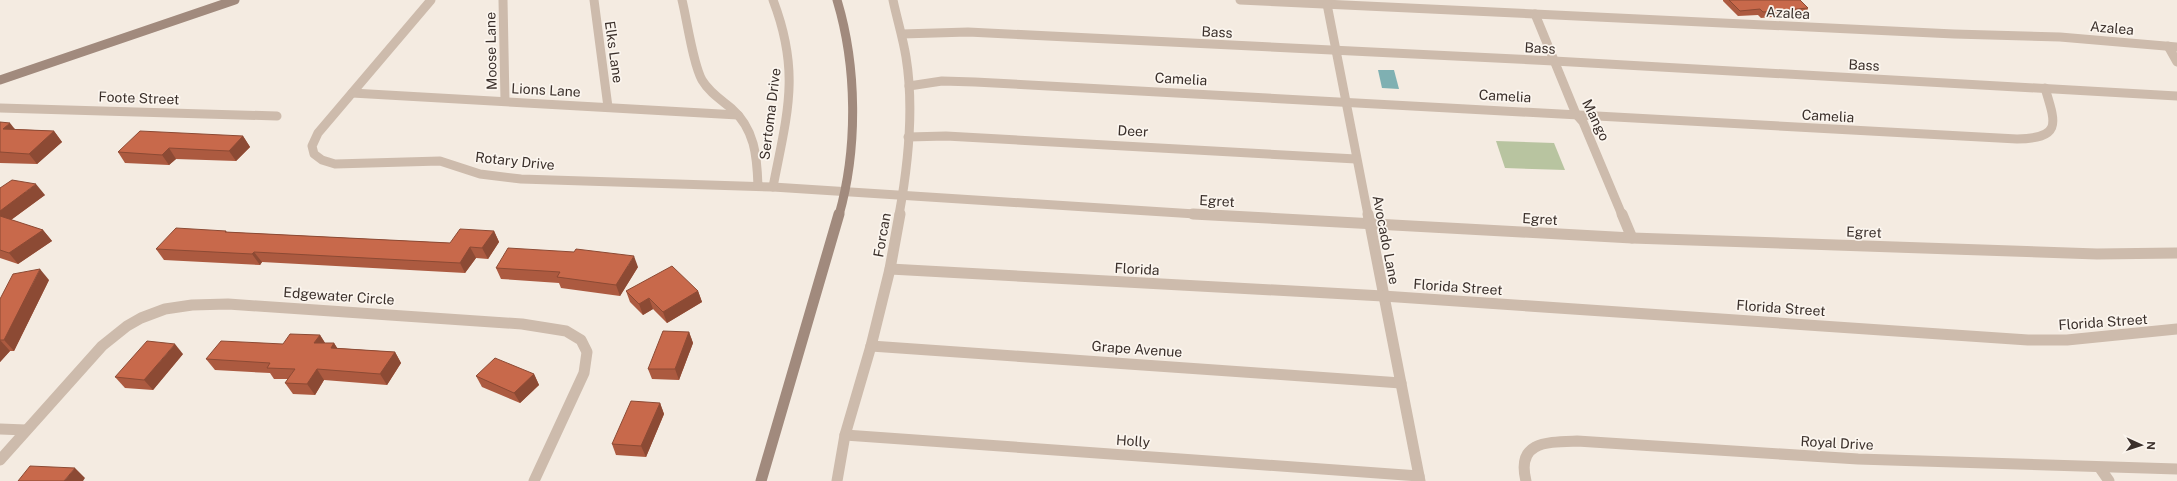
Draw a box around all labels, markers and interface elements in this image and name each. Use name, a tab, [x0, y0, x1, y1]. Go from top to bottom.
street label: Azalea	[1766, 4, 1810, 22]
street label: Moose Lane	[482, 12, 500, 90]
street label: Azalea	[2089, 18, 2135, 38]
street label: Elks Lane	[602, 20, 626, 84]
street label: Bass	[1201, 23, 1233, 41]
street label: Bass	[1524, 39, 1556, 57]
street label: Bass	[1848, 56, 1880, 74]
street label: Sertoma Drive	[756, 67, 784, 161]
street label: Camelia	[1154, 70, 1208, 88]
street label: Lions Lane	[511, 80, 581, 100]
street label: Camelia	[1478, 87, 1532, 105]
street label: Foote Street	[98, 89, 180, 107]
street label: Mango	[1579, 96, 1613, 144]
street label: Camelia	[1801, 107, 1855, 125]
street label: Deer	[1117, 122, 1149, 140]
street label: Rotary Drive	[474, 149, 556, 173]
street label: Egret	[1199, 192, 1235, 210]
street label: Avocado Lane	[1370, 194, 1402, 286]
street label: Egret	[1522, 210, 1558, 228]
street label: Forcan	[870, 212, 894, 258]
street label: Egret	[1846, 223, 1882, 241]
street label: Florida	[1114, 260, 1160, 278]
street label: Florida Street	[1413, 276, 1503, 298]
street label: Edgewater Circle	[283, 284, 395, 308]
street label: Florida Street	[1736, 297, 1826, 319]
street label: Florida Street	[2058, 311, 2148, 333]
street label: Grape Avenue	[1091, 338, 1183, 360]
north arrow	[2121, 425, 2161, 465]
street label: Holly	[1115, 432, 1151, 450]
street label: Royal Drive	[1800, 433, 1874, 453]
text: N	[2145, 441, 2157, 450]

